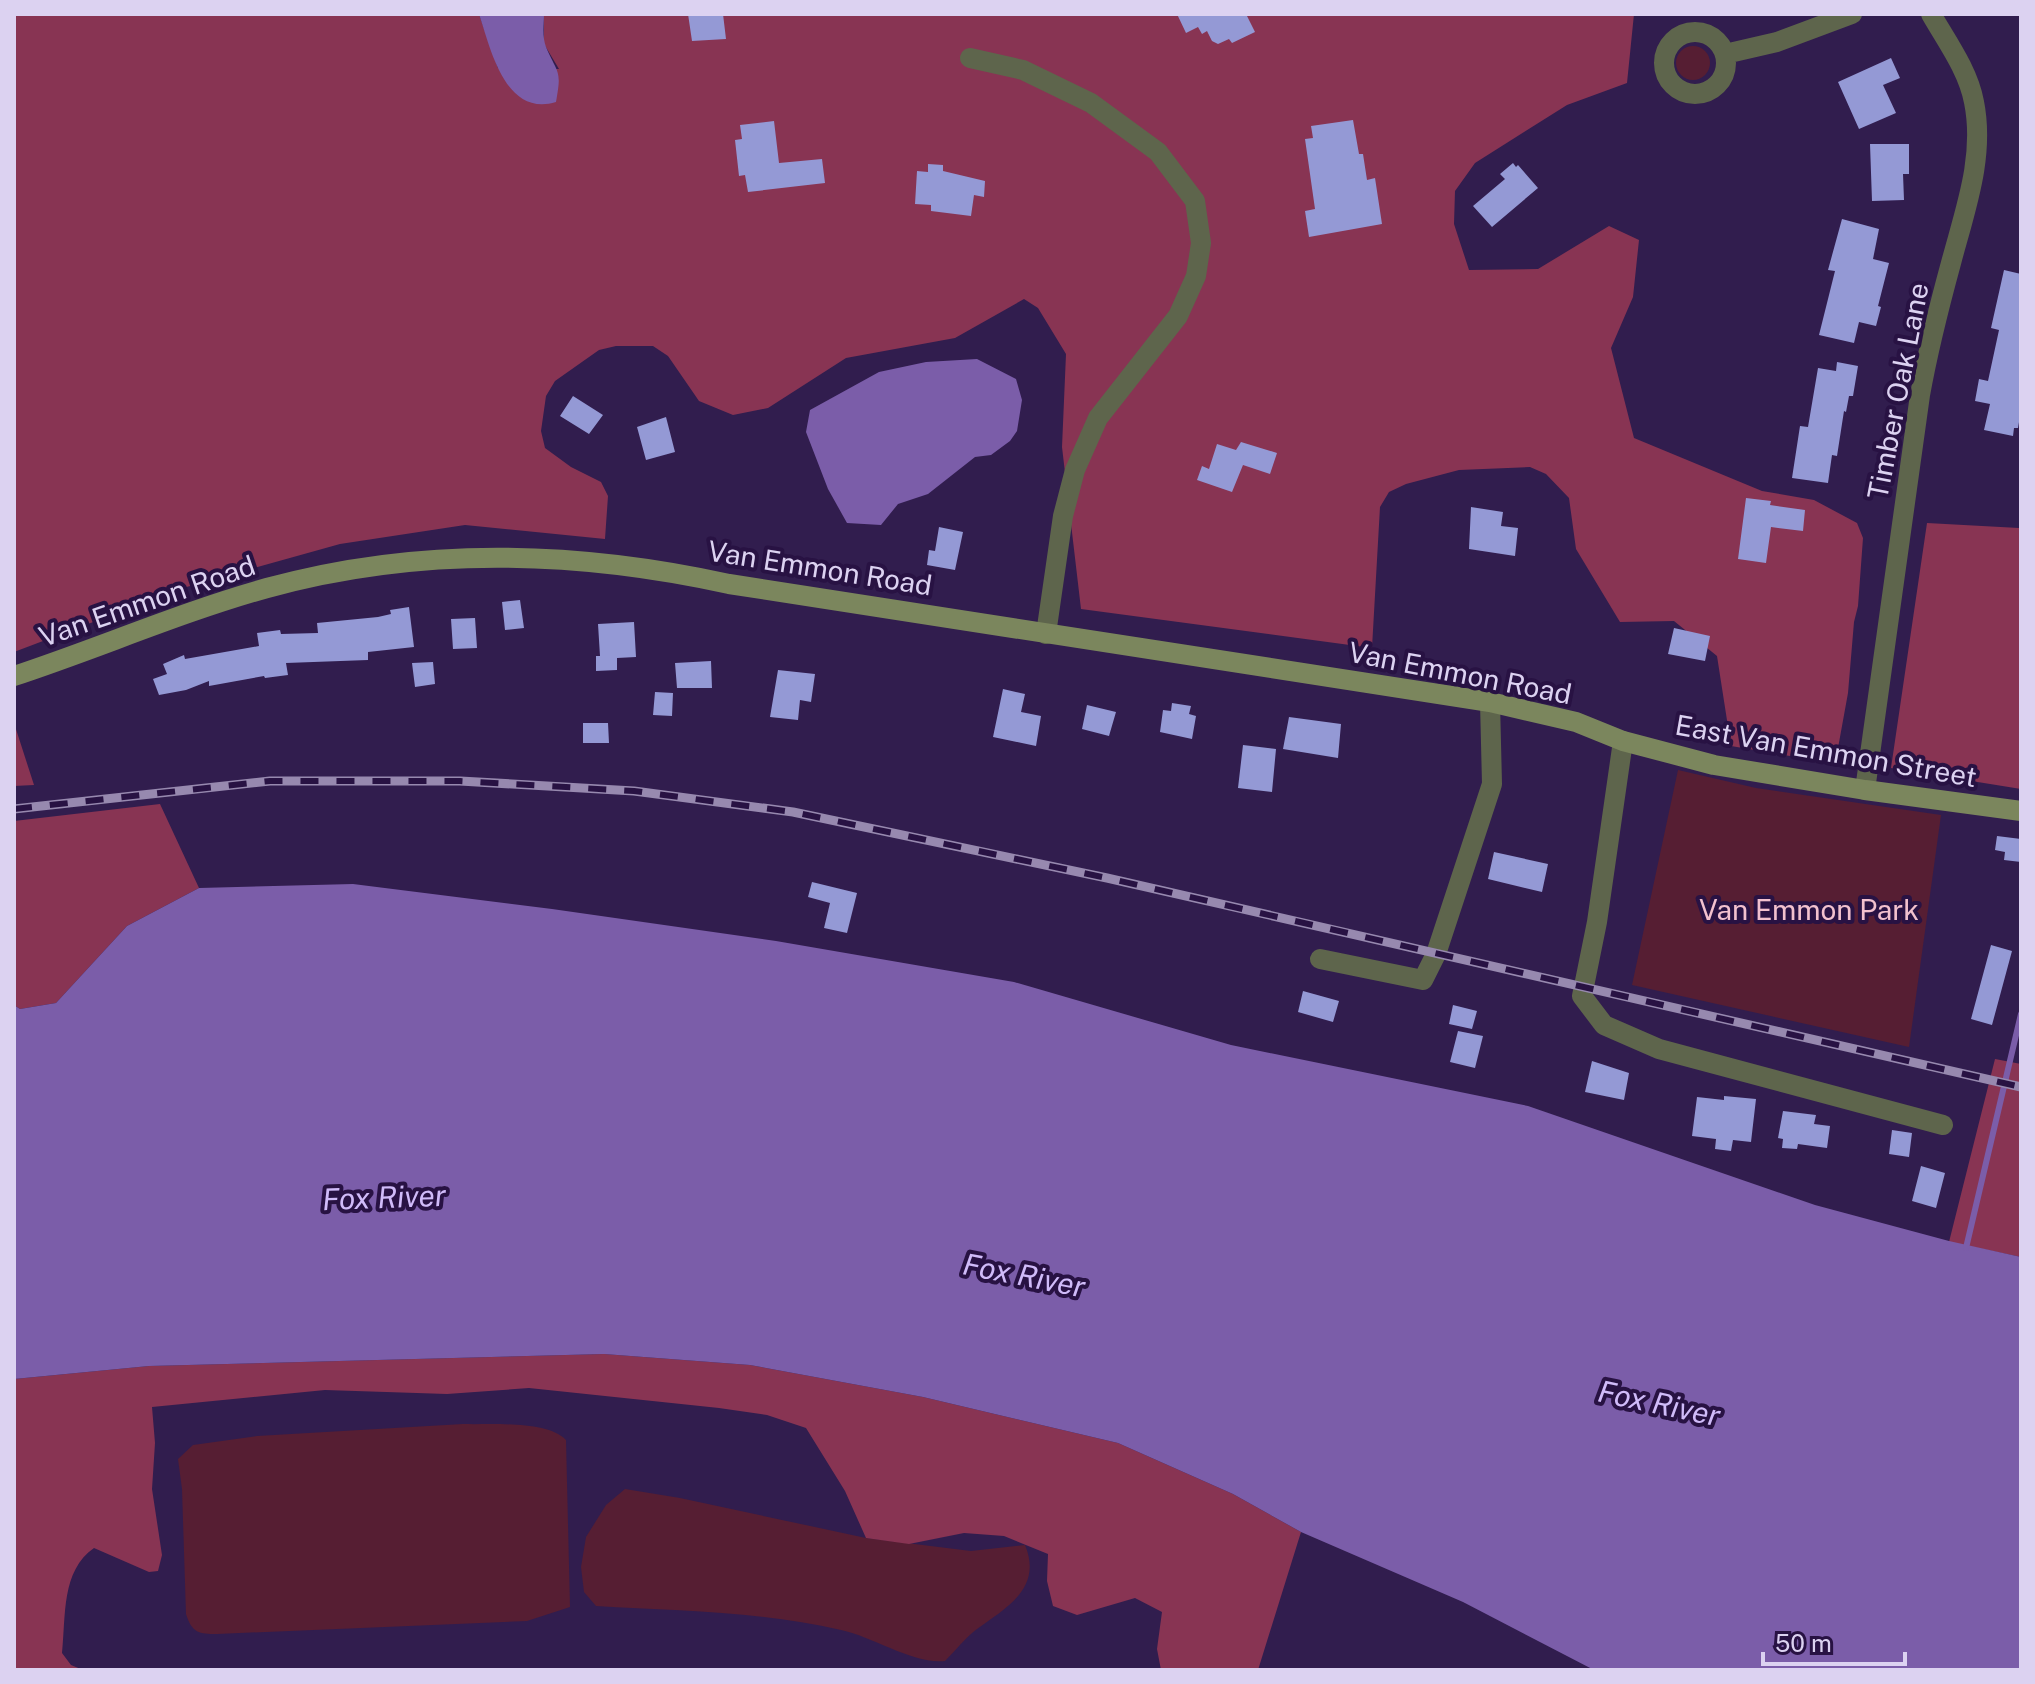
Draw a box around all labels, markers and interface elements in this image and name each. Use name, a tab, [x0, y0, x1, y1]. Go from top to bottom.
street label: Timber Oak Lane	[1860, 280, 1935, 502]
street label: Van Emmon Road	[706, 533, 935, 602]
street label: Van Emmon Road	[34, 548, 259, 653]
street label: Van Emmon Road	[1346, 635, 1574, 710]
street label: East Van Emmon Street	[1673, 708, 1979, 793]
park label: Van Emmon Park	[1699, 893, 1919, 926]
water label: Fox River	[321, 1177, 447, 1217]
water label: Fox River	[960, 1246, 1089, 1305]
water label: Fox River	[1595, 1373, 1724, 1434]
scale bar	[1763, 1616, 1905, 1666]
text: 50 m	[1775, 1629, 1832, 1657]

